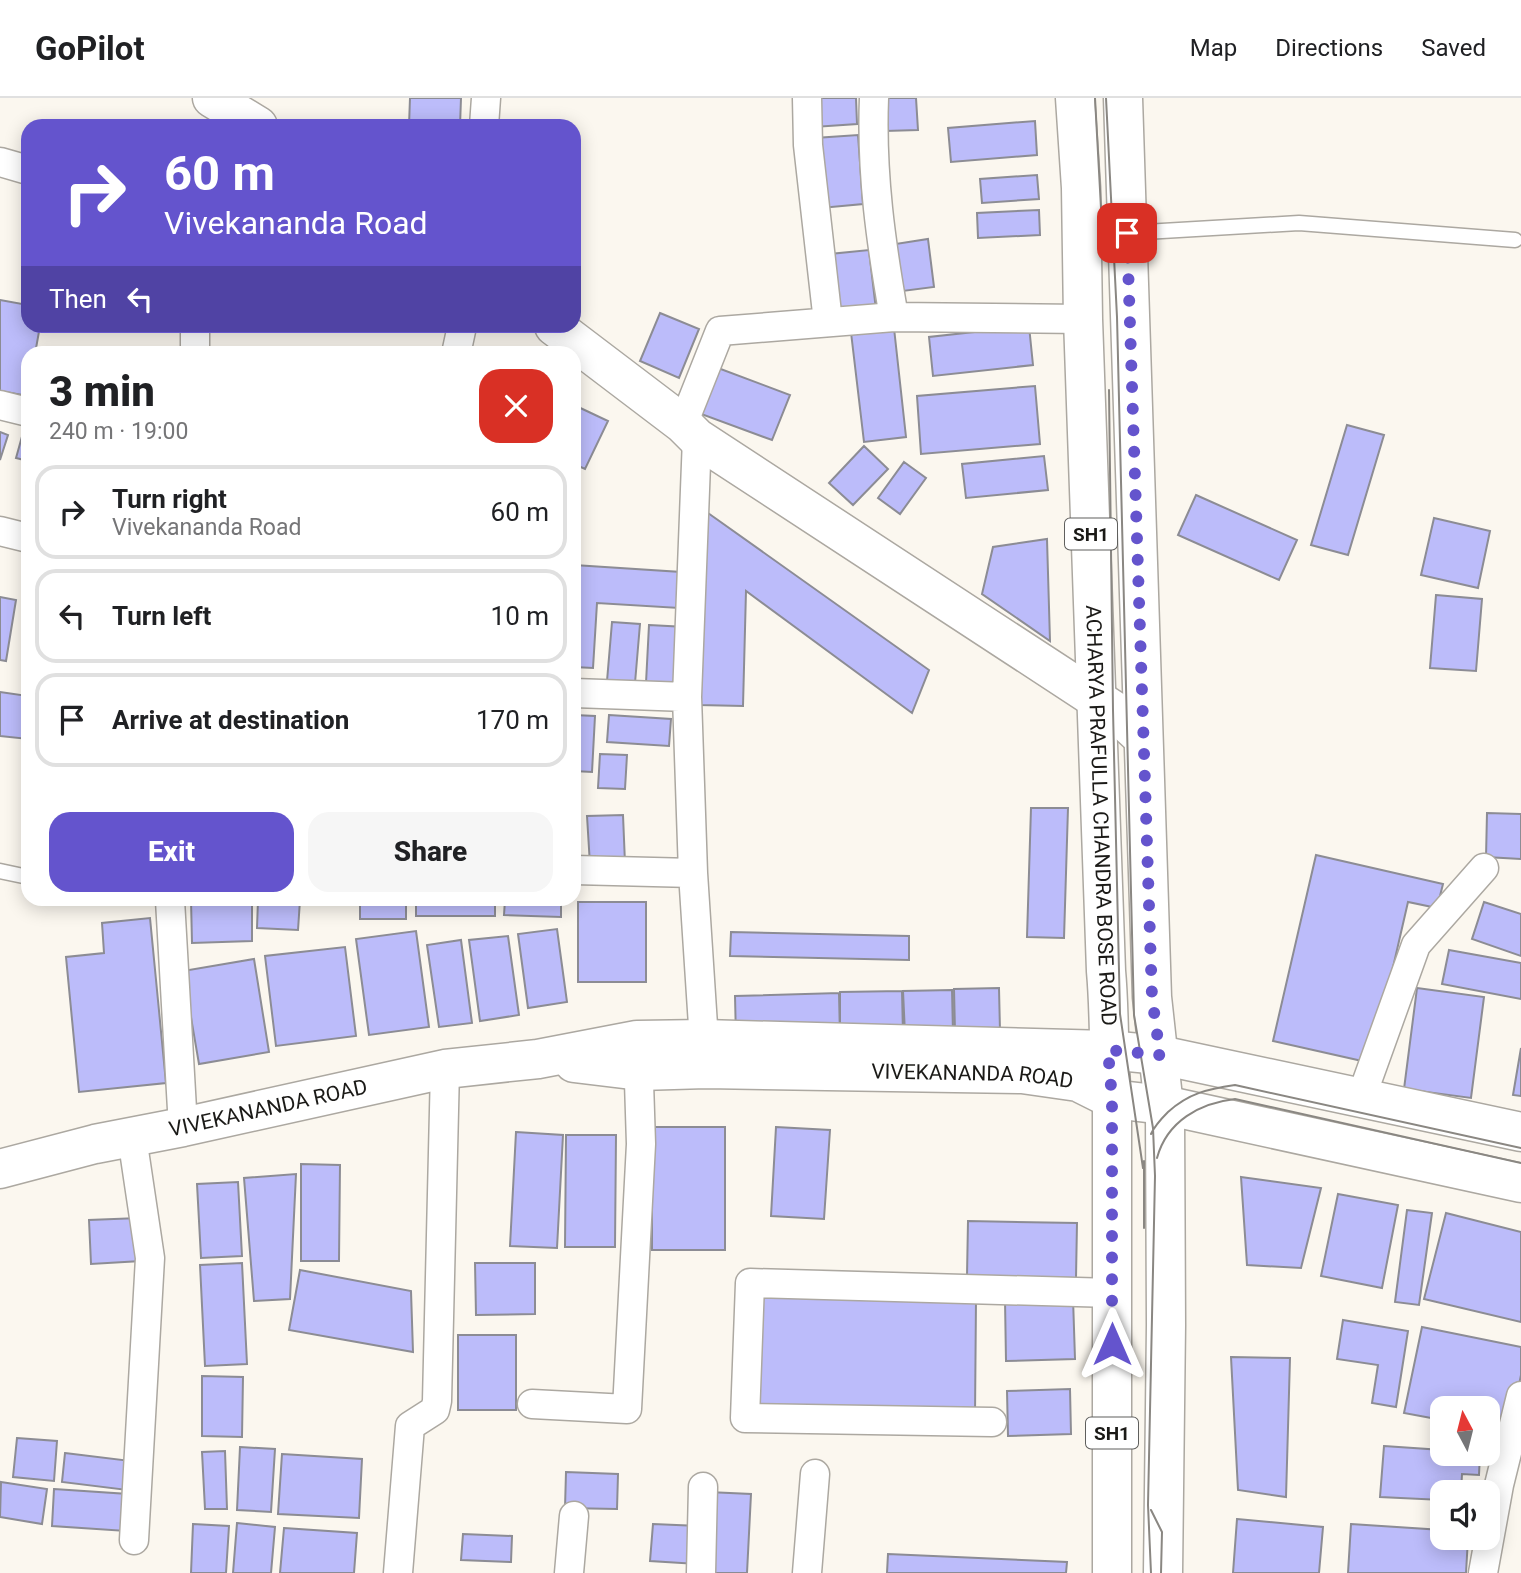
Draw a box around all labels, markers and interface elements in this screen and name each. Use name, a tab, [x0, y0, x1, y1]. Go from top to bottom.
text: GoPilot	[35, 29, 145, 68]
text: Map	[1190, 34, 1237, 62]
text: Directions	[1275, 34, 1383, 62]
text: Saved	[1421, 34, 1486, 62]
text: 60 m	[164, 145, 275, 202]
icon: right	[49, 147, 140, 238]
pin	[1097, 203, 1157, 263]
text: Vivekananda Road	[164, 204, 428, 242]
icon: arrive	[1108, 214, 1146, 252]
icon: left	[121, 280, 159, 318]
text: Then	[49, 284, 107, 314]
text: 3 min	[49, 367, 155, 416]
button: close	[479, 369, 553, 443]
text: 240 m · 19:00	[49, 418, 188, 445]
text: Turn right	[112, 484, 227, 514]
icon: right	[53, 493, 91, 531]
text: 60 m	[491, 497, 549, 527]
text: Vivekananda Road	[112, 514, 301, 541]
road number: SH1	[1065, 518, 1117, 550]
icon: left	[53, 597, 91, 635]
text: Turn left	[112, 601, 211, 631]
text: 10 m	[491, 601, 549, 631]
street label: ACHARYA PRAFULLA CHANDRA BOSE ROAD	[1081, 605, 1121, 1026]
icon: arrive	[53, 701, 91, 739]
text: Arrive at destination	[112, 705, 349, 735]
text: 170 m	[476, 705, 549, 735]
button: Exit	[49, 812, 294, 892]
button: Share	[308, 812, 553, 892]
street label: VIVEKANANDA ROAD	[871, 1060, 1075, 1093]
street label: VIVEKANANDA ROAD	[167, 1075, 369, 1141]
position arrow	[1075, 1307, 1149, 1381]
north arrow	[1430, 1396, 1500, 1466]
map controls	[1430, 1396, 1500, 1550]
road number: SH1	[1086, 1418, 1138, 1448]
button: sound	[1430, 1480, 1500, 1550]

